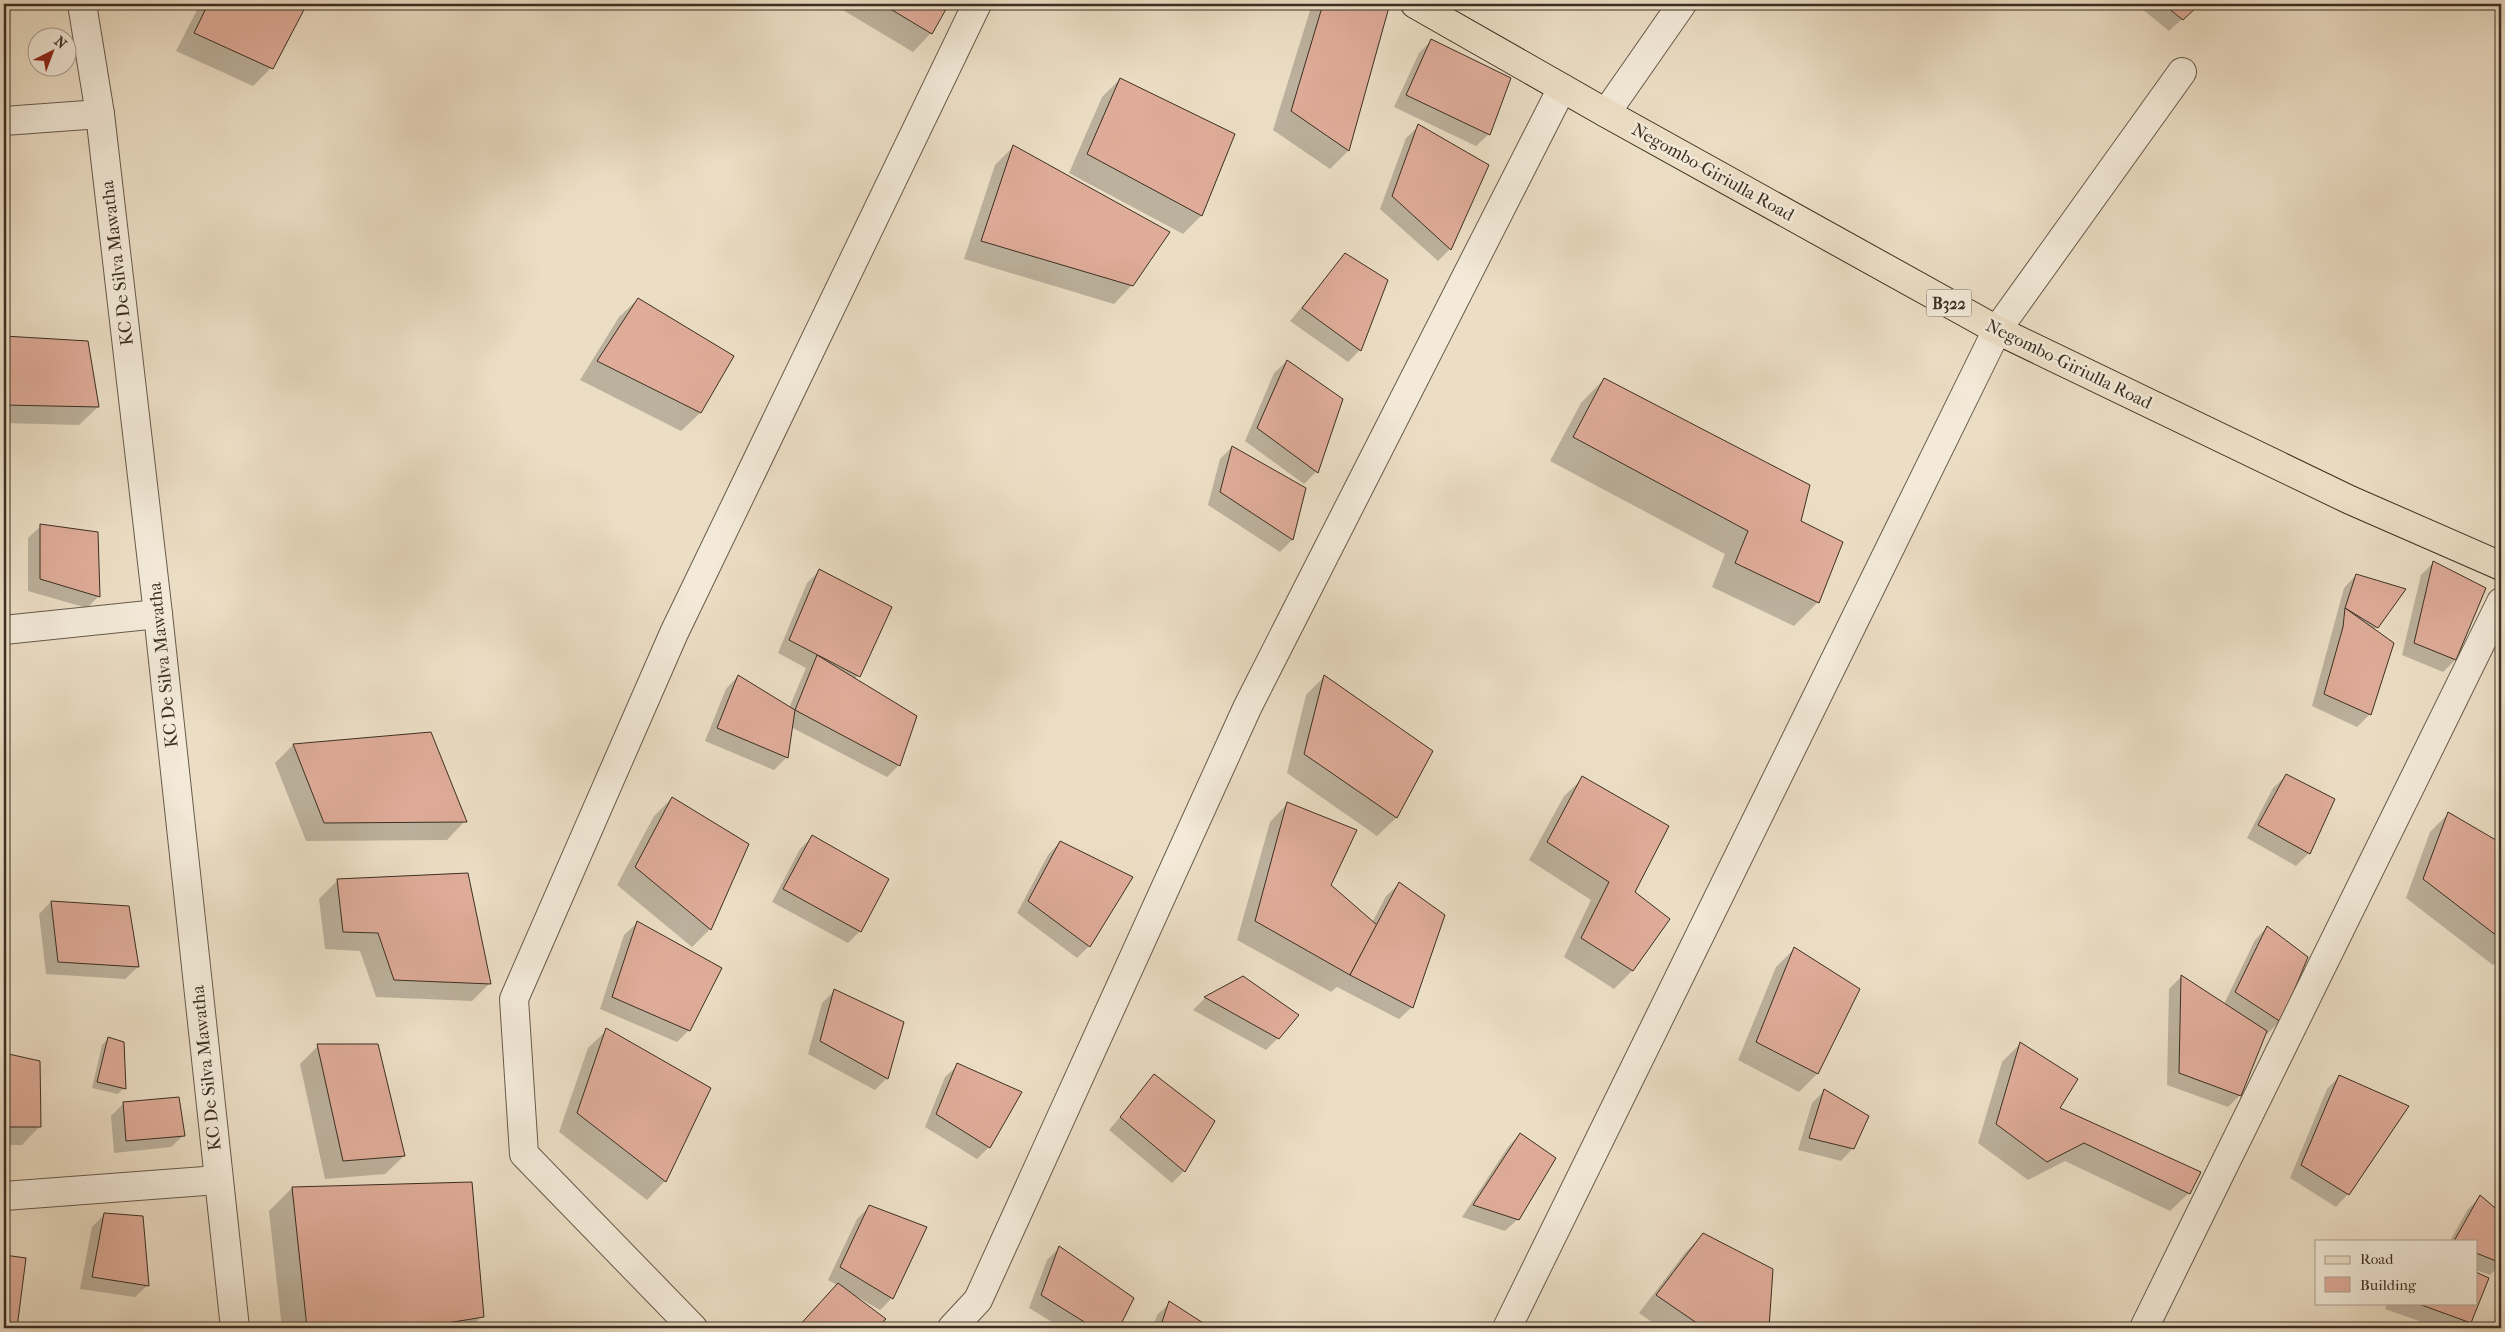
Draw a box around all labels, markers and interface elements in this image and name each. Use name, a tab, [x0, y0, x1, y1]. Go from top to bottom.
north arrow	[28, 28, 78, 78]
text: N	[51, 33, 70, 53]
street label: Negombo-Giriulla Road	[1628, 119, 1798, 226]
street label: KC De Silva Mawatha	[97, 179, 138, 347]
road number: B322	[1926, 290, 1972, 316]
street label: Negombo-Giriulla Road	[1982, 315, 2155, 414]
street label: KC De Silva Mawatha	[144, 581, 183, 749]
street label: KC De Silva Mawatha	[187, 984, 226, 1152]
legend	[2315, 1240, 2478, 1304]
text: Road	[2360, 1250, 2394, 1268]
text: Building	[2360, 1276, 2417, 1294]

